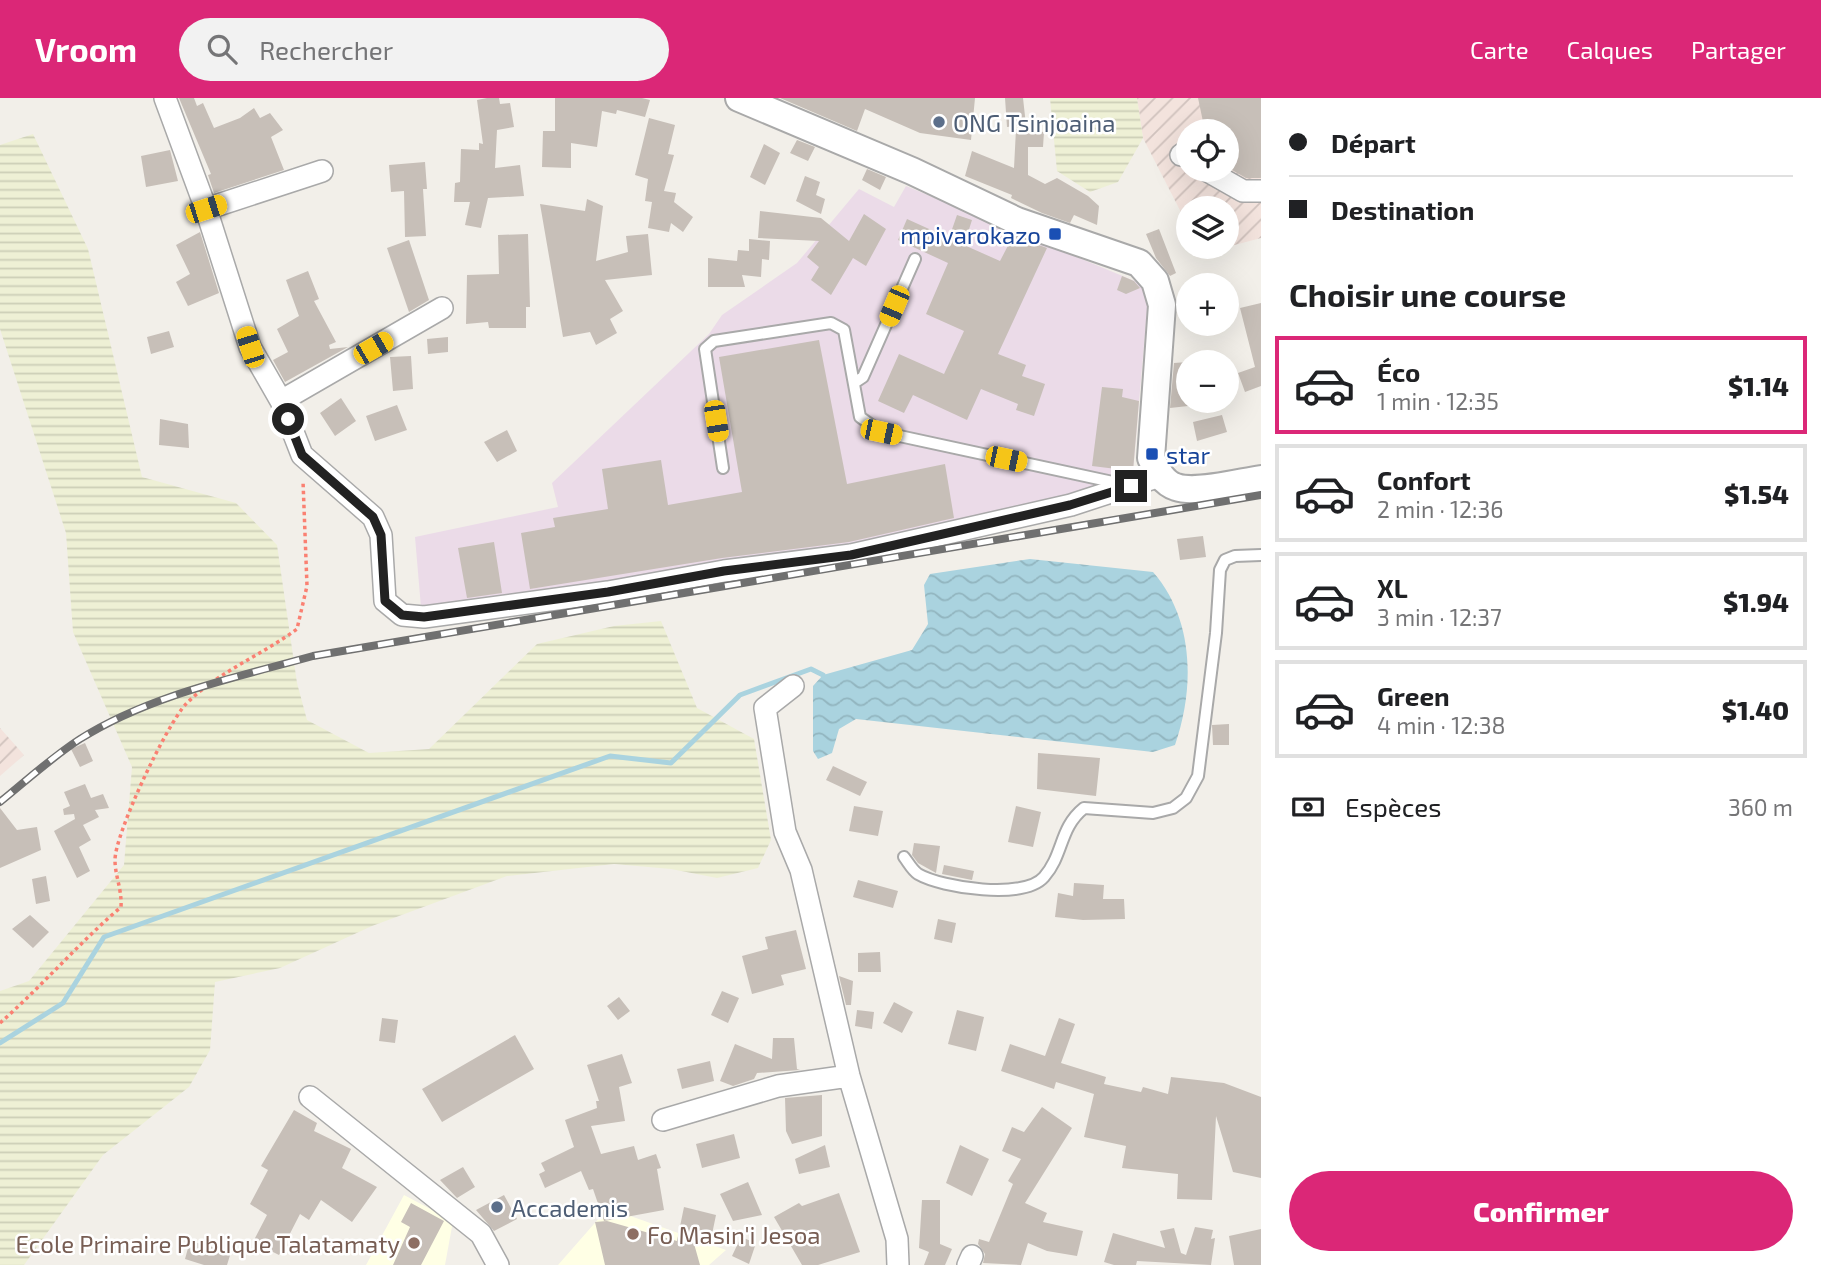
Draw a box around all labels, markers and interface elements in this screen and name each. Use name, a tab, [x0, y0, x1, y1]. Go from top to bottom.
search box	[179, 18, 669, 81]
text: Vroom	[35, 29, 137, 69]
icon: search	[203, 30, 241, 68]
text: Rechercher	[259, 34, 393, 65]
text: Carte	[1470, 35, 1529, 64]
text: Calques	[1567, 35, 1653, 64]
text: Partager	[1691, 35, 1786, 64]
place label: ONG Tsinjoaina	[953, 108, 1115, 137]
marker: ONG Tsinjoaina	[931, 114, 947, 130]
map controls	[1176, 119, 1239, 413]
button: locate	[1176, 119, 1239, 182]
text: Départ	[1331, 127, 1416, 158]
car	[183, 193, 230, 225]
text: Destination	[1331, 194, 1474, 225]
button: layers	[1176, 196, 1239, 259]
place label: mpivarokazo	[900, 220, 1041, 249]
marker: mpivarokazo	[1047, 226, 1063, 242]
button: +	[1176, 273, 1239, 336]
text: Choisir une course	[1289, 275, 1566, 313]
car	[877, 283, 912, 329]
car	[234, 324, 267, 370]
car	[350, 328, 397, 368]
button: −	[1176, 350, 1239, 413]
icon: car	[1293, 354, 1356, 417]
text: Éco	[1377, 356, 1420, 387]
text: $1.14	[1728, 370, 1789, 401]
text: 1 min · 12:35	[1377, 387, 1499, 415]
car	[703, 399, 730, 443]
route start	[272, 403, 304, 435]
car	[859, 417, 904, 447]
place label: star	[1166, 440, 1211, 469]
car	[984, 444, 1029, 474]
marker: star	[1144, 446, 1160, 462]
icon: car	[1293, 462, 1356, 525]
text: Confort	[1377, 464, 1471, 495]
route end	[1115, 470, 1147, 502]
text: $1.54	[1724, 478, 1789, 509]
text: 2 min · 12:36	[1377, 495, 1503, 523]
icon: car	[1293, 570, 1356, 633]
text: XL	[1377, 572, 1408, 603]
text: $1.94	[1723, 586, 1789, 617]
text: 3 min · 12:37	[1377, 603, 1502, 631]
icon: car	[1293, 678, 1356, 741]
text: Green	[1377, 680, 1450, 711]
text: $1.40	[1722, 694, 1789, 725]
text: 4 min · 12:38	[1377, 711, 1505, 739]
icon: cash	[1289, 788, 1327, 826]
text: Espèces	[1345, 791, 1442, 822]
text: 360 m	[1728, 793, 1793, 821]
button: Confirmer	[1289, 1171, 1793, 1251]
place label: Accademis	[511, 1193, 628, 1222]
marker: Accademis	[489, 1199, 505, 1215]
place label: Fo Masin'i Jesoa	[647, 1220, 821, 1249]
marker: Fo Masin'i Jesoa	[625, 1226, 641, 1242]
place label: Ecole Primaire Publique Talatamaty	[15, 1229, 400, 1258]
marker: Ecole Primaire Publique Talatamaty	[406, 1235, 422, 1251]

